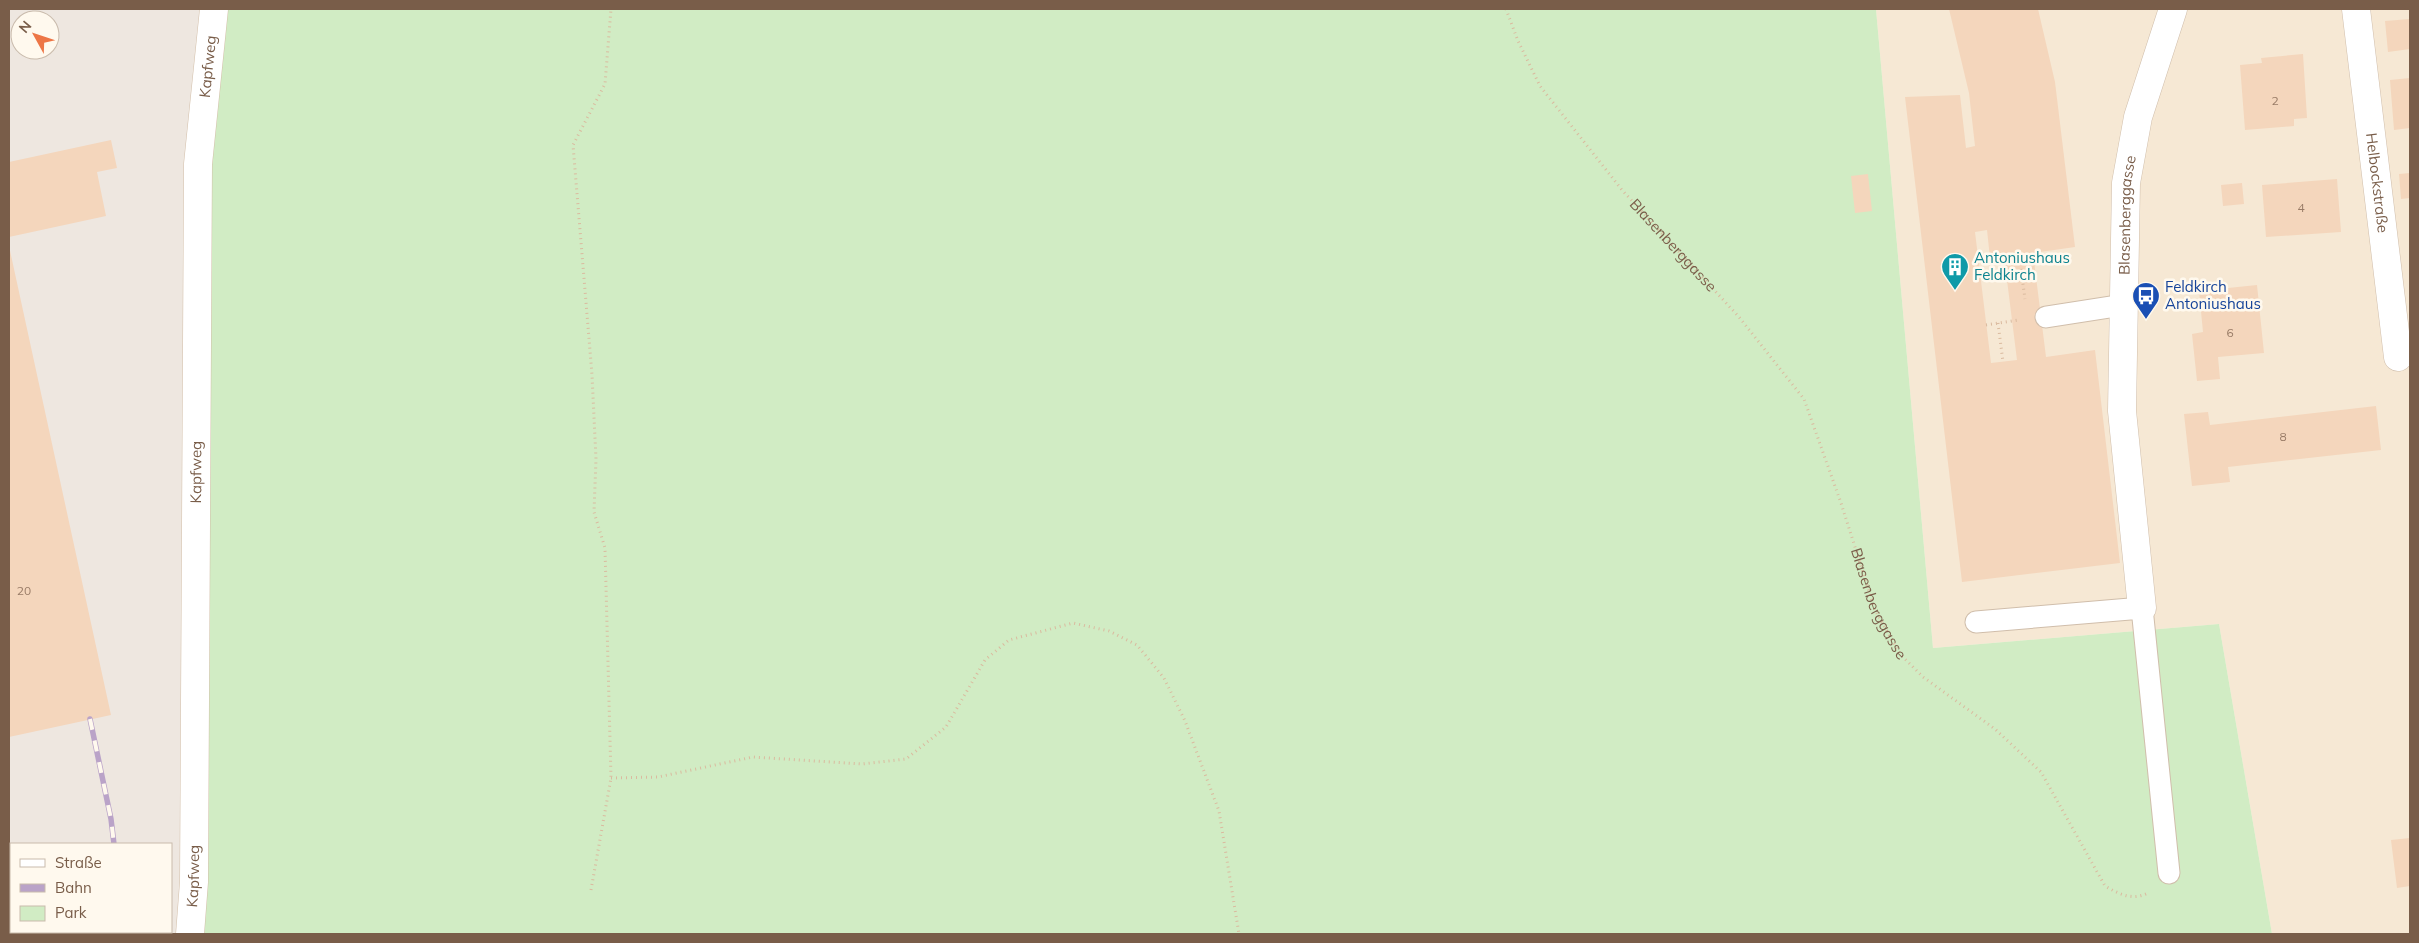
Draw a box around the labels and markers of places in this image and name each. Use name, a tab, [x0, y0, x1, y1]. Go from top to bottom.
place label: Antoniushaus Feldkirch	[1974, 248, 2070, 284]
building icon: Antoniushaus Feldkirch	[1940, 252, 1970, 291]
place label: Feldkirch Antoniushaus	[2165, 277, 2261, 313]
bus stop icon: Feldkirch Antoniushaus	[2131, 281, 2161, 320]

